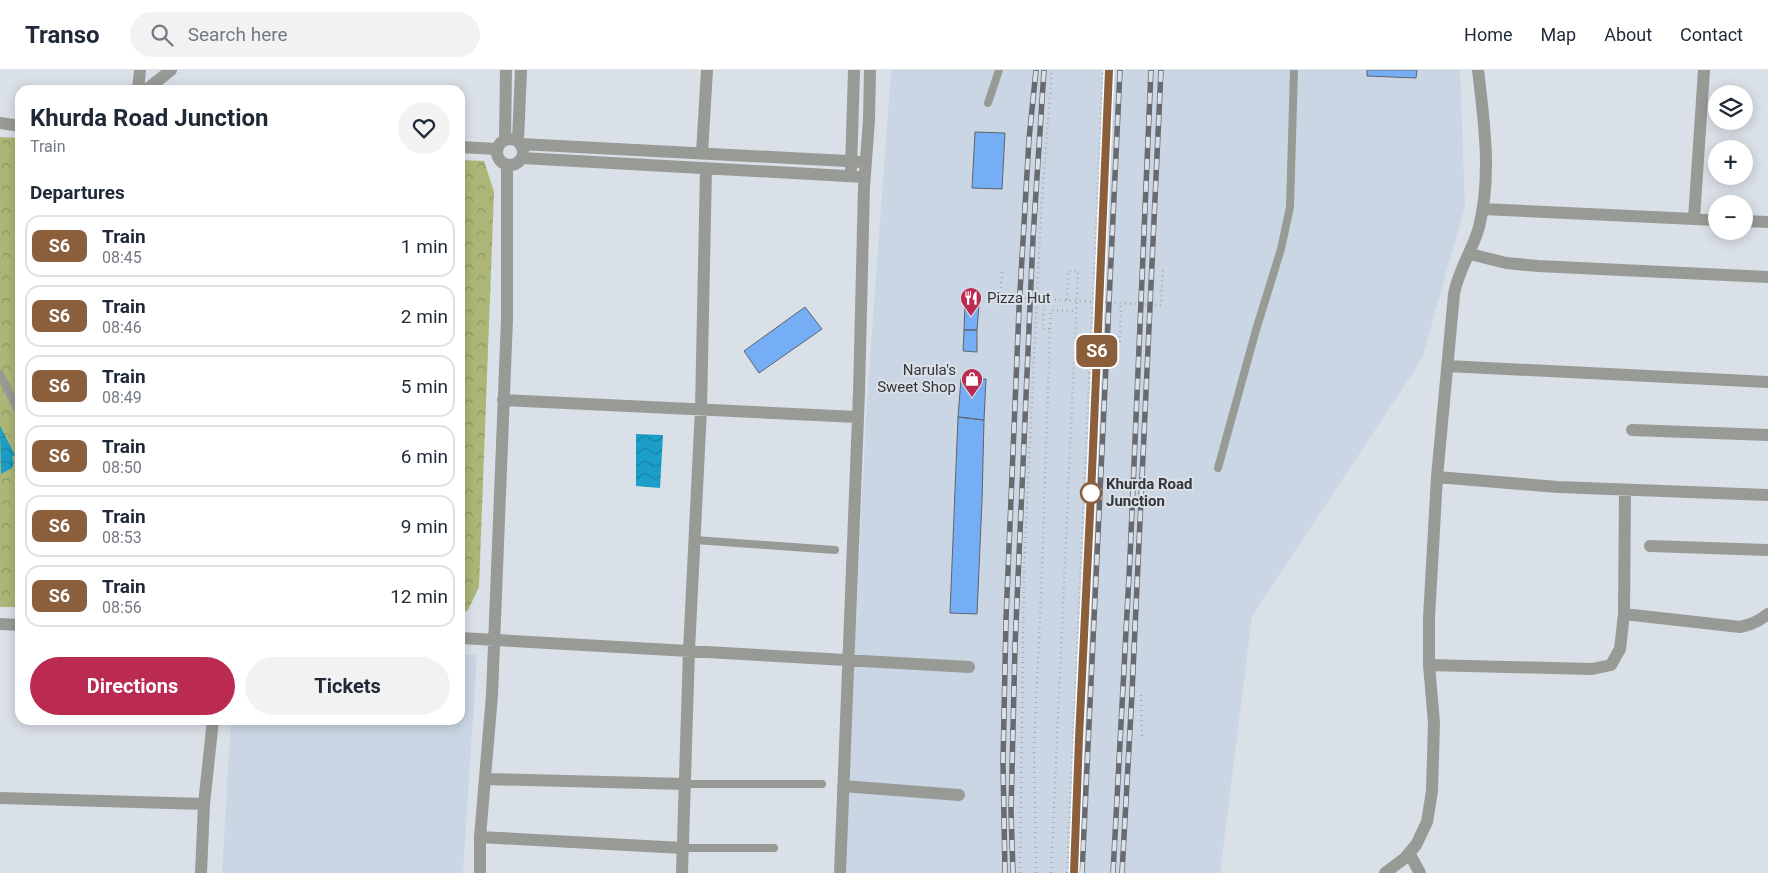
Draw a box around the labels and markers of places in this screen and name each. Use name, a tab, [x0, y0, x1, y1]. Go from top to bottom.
restaurant icon: Pizza Hut	[959, 286, 983, 317]
place label: Pizza Hut	[987, 289, 1051, 307]
place label: Narula's Sweet Shop	[877, 361, 956, 396]
shop icon: Narula's Sweet Shop	[960, 367, 984, 398]
place label: Khurda Road Junction	[1106, 475, 1192, 510]
marker: Khurda Road Junction	[1080, 482, 1102, 504]

